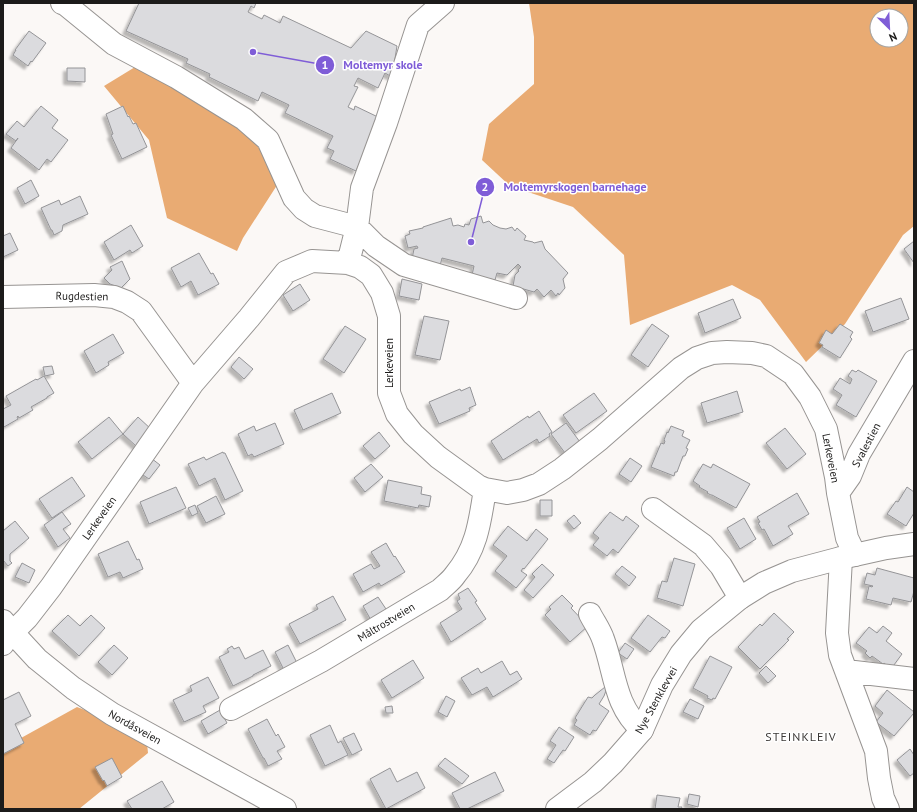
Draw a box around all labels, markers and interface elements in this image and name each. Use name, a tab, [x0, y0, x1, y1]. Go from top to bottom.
north arrow	[869, 8, 909, 48]
text: N	[887, 29, 899, 45]
callout: Moltemyr skole	[315, 53, 430, 77]
text: 1	[322, 57, 328, 72]
text: Moltemyr skole	[343, 57, 423, 72]
callout: Moltemyrskogen barnehage	[475, 175, 654, 199]
text: 2	[482, 179, 488, 194]
text: Moltemyrskogen barnehage	[503, 179, 647, 194]
street label: Rugdestien	[56, 289, 108, 303]
street label: Lerkeveien	[382, 338, 396, 388]
street label: Svalestien	[848, 420, 884, 470]
street label: Lerkeveien	[819, 432, 843, 484]
street label: Lerkeveien	[79, 493, 119, 543]
street label: Måltrostveien	[355, 599, 417, 645]
street label: Nye Stenklevvei	[632, 664, 680, 736]
street label: Nordåsveien	[106, 707, 164, 747]
district label: STEINKLEIV	[765, 729, 837, 744]

